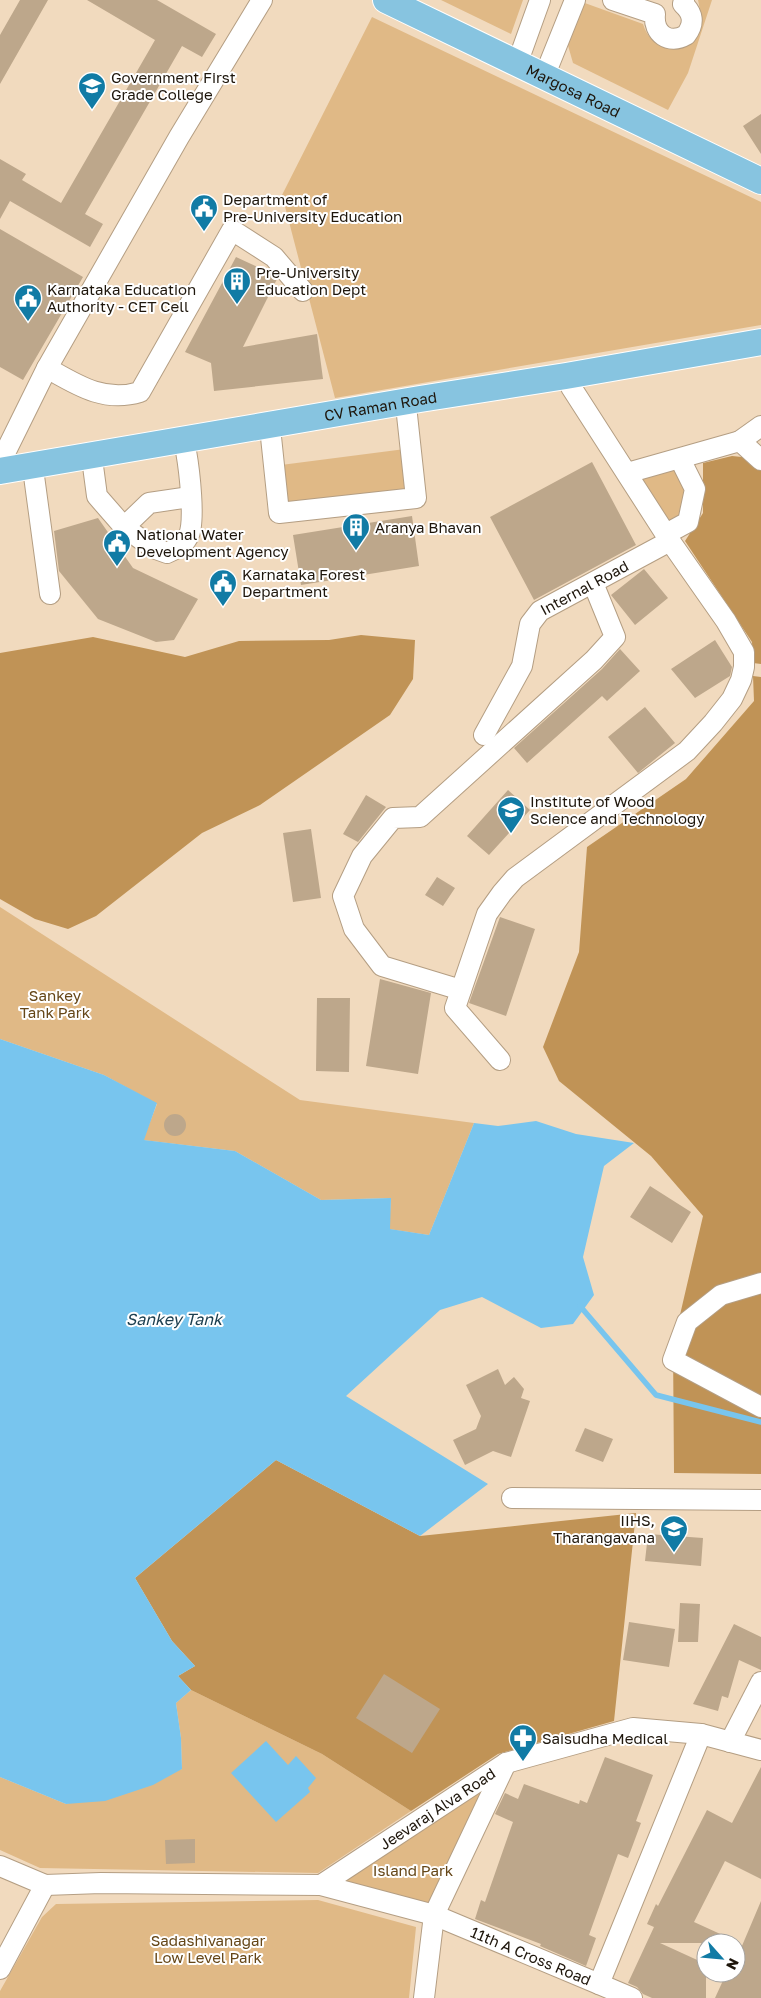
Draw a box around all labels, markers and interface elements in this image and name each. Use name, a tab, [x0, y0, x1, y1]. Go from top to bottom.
street label: Margosa Road	[523, 60, 623, 121]
place label: Government First Grade College	[111, 68, 236, 103]
school or university icon: Government First Grade College	[77, 71, 107, 110]
place label: Department of Pre-University Education	[223, 190, 402, 225]
public building icon: Department of Pre-University Education	[189, 193, 219, 232]
place label: Pre-University Education Dept	[256, 263, 366, 298]
building icon: Pre-University Education Dept	[222, 266, 252, 305]
place label: Karnataka Education Authority - CET Cell	[47, 280, 196, 315]
public building icon: Karnataka Education Authority - CET Cell	[13, 283, 43, 322]
street label: CV Raman Road	[323, 387, 438, 424]
building icon: Aranya Bhavan	[341, 512, 371, 551]
place label: Aranya Bhavan	[375, 518, 481, 536]
place label: National Water Development Agency	[136, 525, 289, 560]
public building icon: National Water Development Agency	[102, 528, 132, 567]
street label: Internal Road	[537, 556, 631, 618]
place label: Karnataka Forest Department	[242, 565, 365, 600]
public building icon: Karnataka Forest Department	[208, 568, 238, 607]
place label: Institute of Wood Science and Technology	[530, 792, 705, 827]
school or university icon: Institute of Wood Science and Technology	[496, 795, 526, 834]
park label: Sankey Tank Park	[20, 986, 91, 1021]
water label: Sankey Tank	[126, 1309, 224, 1329]
place label: IIHS, Tharangavana	[553, 1511, 655, 1546]
school or university icon: IIHS, Tharangavana	[659, 1514, 689, 1553]
pharmacy icon: Saisudha Medical	[508, 1723, 538, 1762]
place label: Saisudha Medical	[542, 1729, 668, 1747]
street label: Jeevaraj Alva Road	[376, 1764, 498, 1853]
park label: Island Park	[373, 1861, 454, 1879]
street label: 11th A Cross Road	[468, 1922, 594, 1989]
park label: Sadashivanagar Low Level Park	[151, 1931, 265, 1966]
north arrow	[696, 1933, 746, 1983]
text: N	[723, 1956, 743, 1973]

